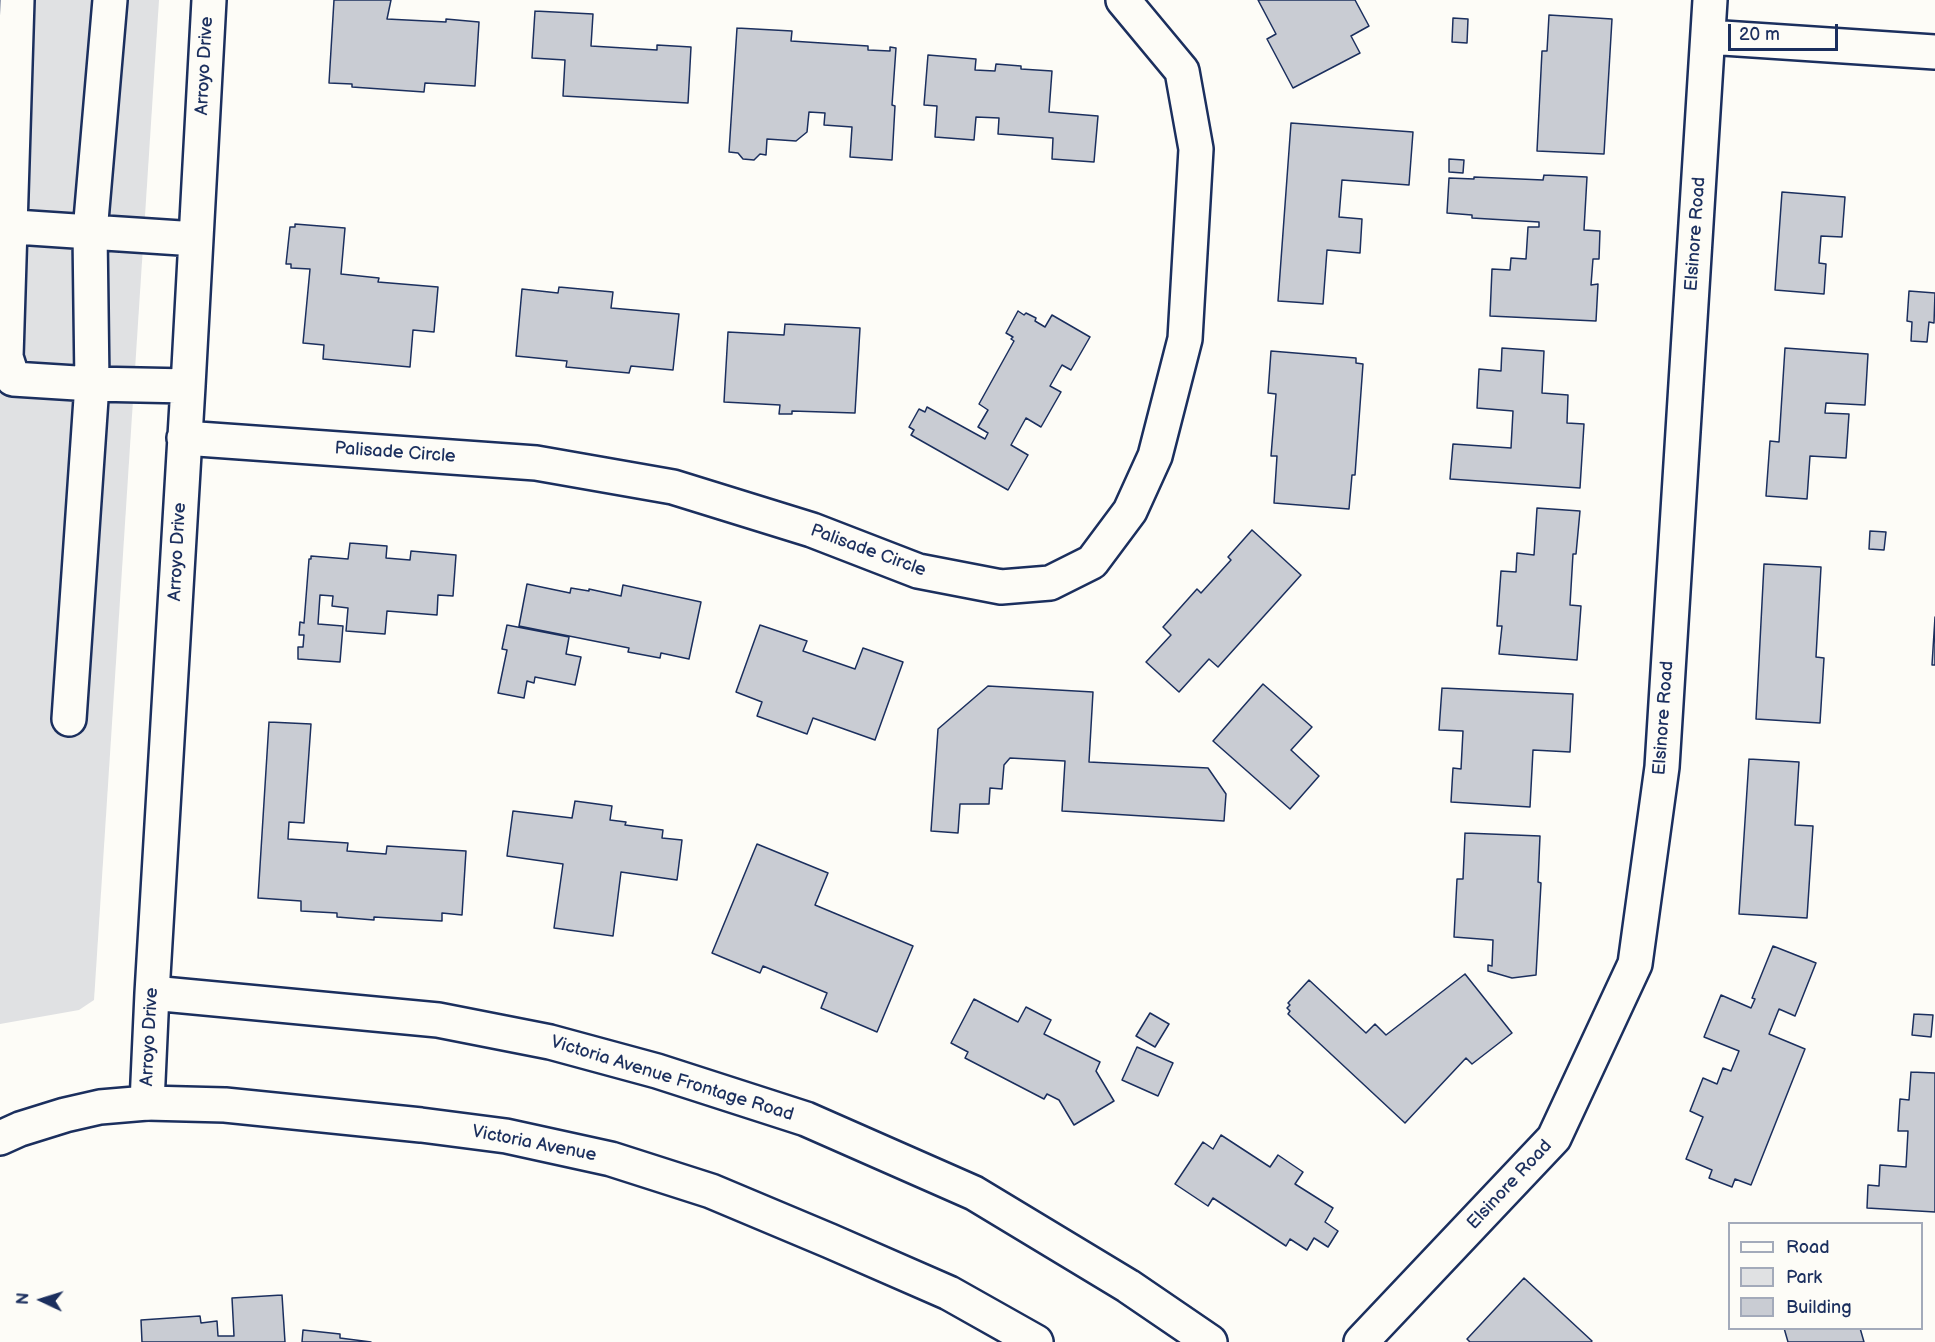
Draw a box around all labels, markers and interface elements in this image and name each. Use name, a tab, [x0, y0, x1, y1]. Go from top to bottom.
scale bar	[1731, 12, 1840, 50]
street label: Arroyo Drive	[192, 16, 218, 116]
text: 20 m	[1739, 24, 1780, 45]
street label: Elsinore Road	[1681, 176, 1711, 292]
street label: Palisade Circle	[334, 438, 456, 468]
street label: Arroyo Drive	[165, 502, 191, 602]
street label: Palisade Circle	[807, 520, 929, 582]
street label: Elsinore Road	[1649, 660, 1679, 776]
street label: Arroyo Drive	[137, 987, 163, 1087]
street label: Victoria Avenue Frontage Road	[548, 1032, 796, 1126]
street label: Victoria Avenue	[470, 1121, 598, 1167]
street label: Elsinore Road	[1463, 1136, 1557, 1234]
legend	[1728, 1222, 1923, 1330]
text: Road	[1786, 1237, 1830, 1258]
text: Park	[1786, 1267, 1822, 1288]
north arrow	[12, 1270, 72, 1330]
text: N	[14, 1292, 33, 1305]
text: Building	[1786, 1297, 1852, 1318]

